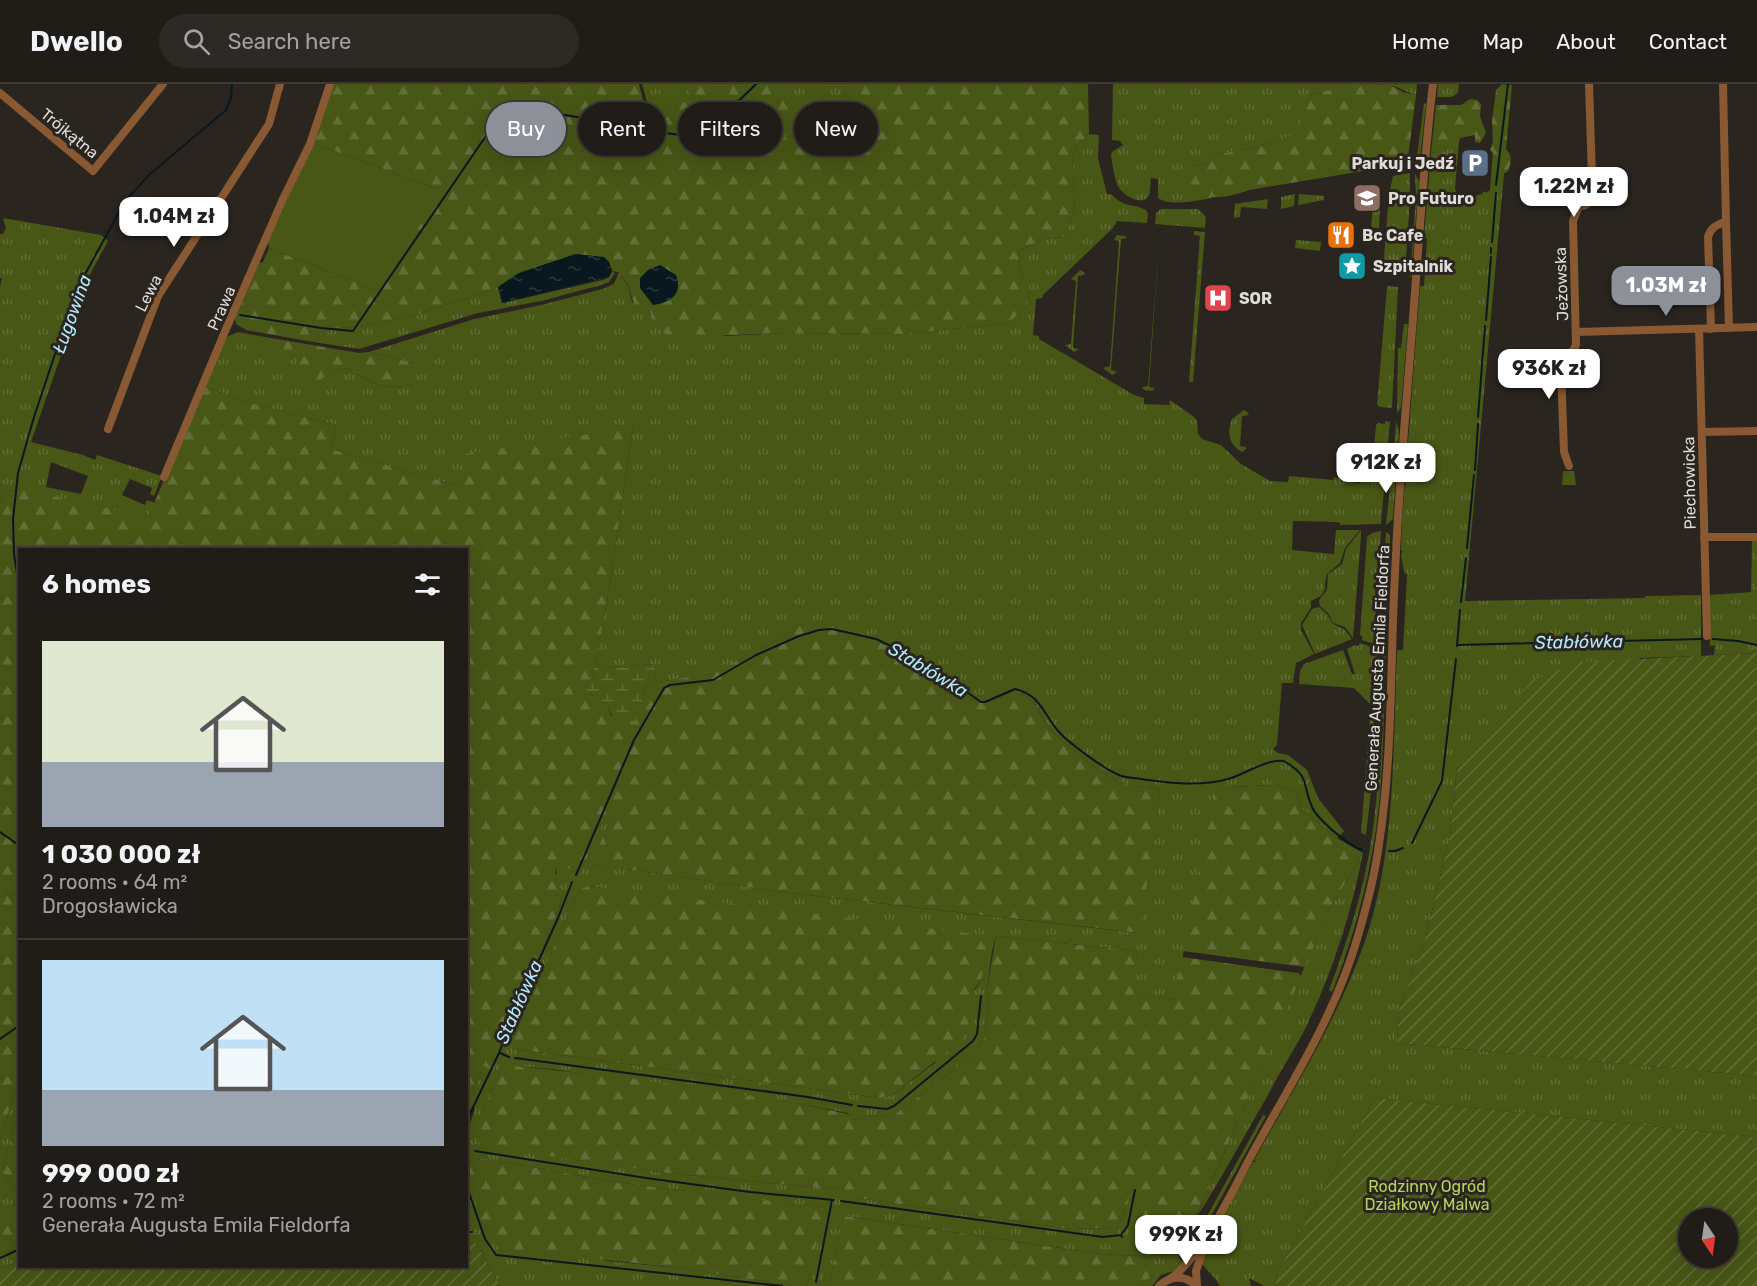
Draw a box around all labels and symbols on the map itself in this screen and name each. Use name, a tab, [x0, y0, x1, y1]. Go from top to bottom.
street label: Trójkątna	[37, 104, 102, 162]
parking icon: Parkuj i Jedź	[1459, 147, 1491, 179]
place label: Parkuj i Jedź	[1351, 154, 1454, 173]
pin: 1.22M zł	[1512, 167, 1636, 218]
school or university icon: Pro Futuro	[1351, 182, 1383, 214]
place label: Pro Futuro	[1388, 189, 1474, 208]
pin: 1.04M zł	[112, 197, 236, 248]
restaurant icon: Bc Cafe	[1325, 219, 1357, 251]
place label: Bc Cafe	[1362, 226, 1423, 245]
street label: Jeżowska	[1551, 247, 1572, 321]
place icon: Szpitalnik	[1336, 250, 1368, 282]
place label: Szpitalnik	[1373, 257, 1453, 276]
pin: 1.03M zł	[1604, 266, 1728, 317]
water label: Ługowina	[48, 271, 96, 356]
street label: Lewa	[131, 272, 166, 315]
hospital icon: SOR	[1202, 282, 1234, 314]
street label: Prawa	[203, 283, 240, 333]
place label: SOR	[1239, 289, 1272, 308]
pin: 936K zł	[1494, 349, 1604, 400]
street label: Piechowicka	[1679, 436, 1700, 530]
pin: 912K zł	[1331, 443, 1441, 494]
street label: Generała Augusta Emila Fieldorfa	[1362, 544, 1393, 792]
water label: Stabłówka	[1534, 630, 1624, 654]
water label: Stabłówka	[884, 638, 972, 702]
water label: Stabłówka	[491, 957, 547, 1047]
park label: Rodzinny Ogród Działkowy Malwa	[1364, 1177, 1490, 1214]
north arrow	[1678, 1208, 1738, 1268]
pin: 999K zł	[1131, 1215, 1241, 1266]

